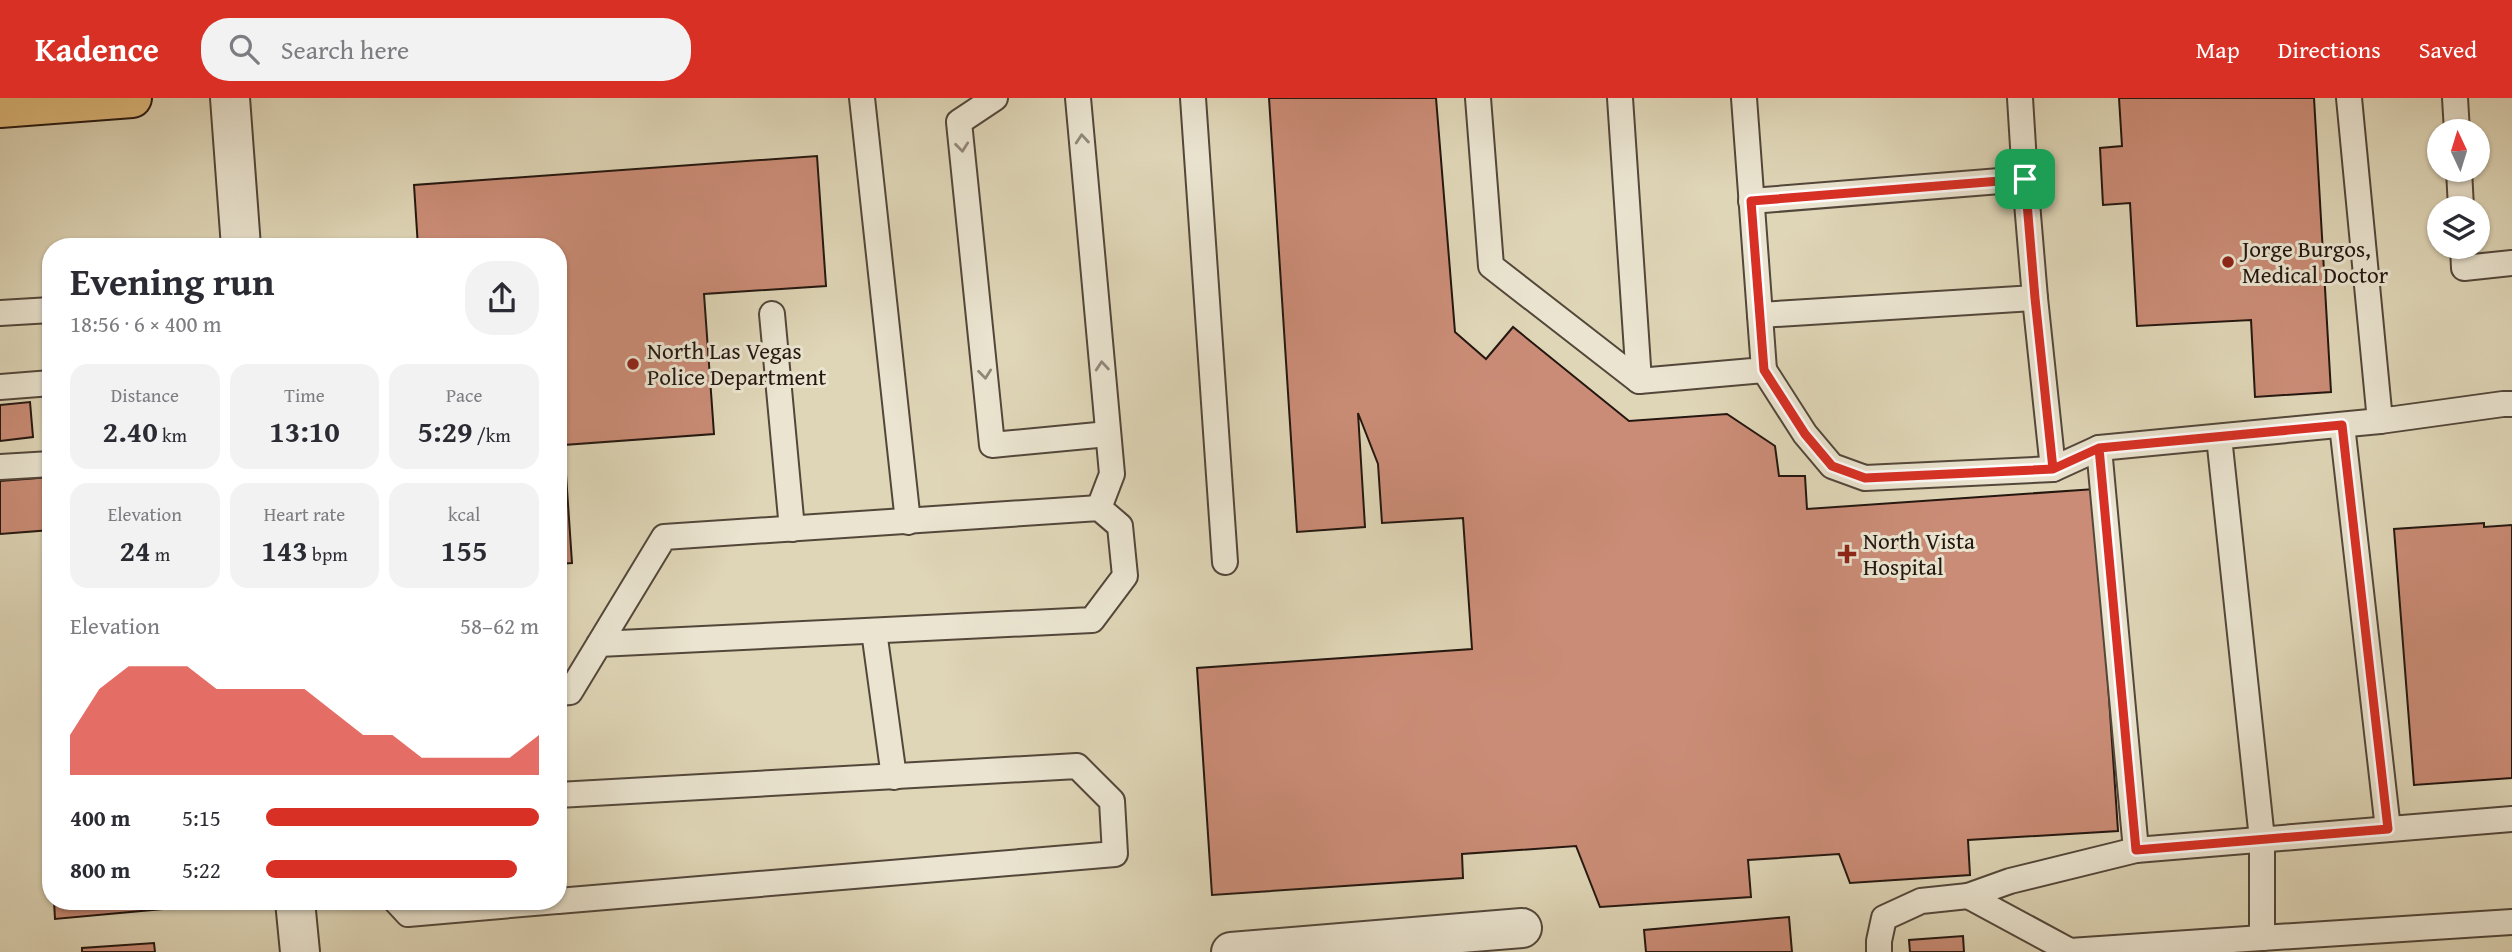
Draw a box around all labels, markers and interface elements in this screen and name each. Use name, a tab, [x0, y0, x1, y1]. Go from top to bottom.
search box	[201, 18, 691, 81]
text: Kadence	[35, 25, 159, 73]
icon: search	[225, 30, 263, 68]
text: Search here	[281, 30, 409, 69]
text: Map	[2196, 32, 2240, 67]
text: Directions	[2278, 32, 2381, 67]
text: Saved	[2419, 32, 2477, 67]
north arrow	[2427, 119, 2490, 182]
map controls	[2427, 119, 2490, 259]
one-way arrow	[1075, 134, 1090, 145]
one-way arrow	[954, 142, 969, 153]
pin	[1995, 149, 2055, 209]
icon: arrive	[2006, 160, 2044, 198]
button: layers	[2427, 196, 2490, 259]
place label: Jorge Burgos, Medical Doctor	[2239, 232, 2389, 291]
text: Evening run	[70, 253, 274, 309]
marker: Jorge Burgos, Medical Doctor	[2220, 254, 2236, 270]
button: share	[465, 261, 539, 335]
text: 18:56 · 6 × 400 m	[70, 307, 222, 340]
place label: North Las Vegas Police Department	[647, 334, 826, 393]
marker: North Las Vegas Police Department	[625, 356, 641, 372]
one-way arrow	[1095, 360, 1110, 371]
one-way arrow	[977, 368, 992, 379]
text: Distance	[111, 381, 179, 409]
text: Time	[284, 381, 325, 409]
text: Pace	[446, 381, 482, 409]
text: 2.40	[103, 409, 158, 453]
text: 13:10	[269, 409, 340, 453]
text: 5:29	[417, 409, 473, 453]
text: km	[158, 421, 187, 449]
text: /km	[473, 421, 511, 449]
text: Elevation	[108, 500, 182, 528]
text: Heart rate	[264, 500, 345, 528]
text: kcal	[448, 500, 480, 528]
place label: North Vista Hospital	[1863, 524, 1975, 583]
text: 24	[119, 528, 151, 572]
text: 143	[261, 528, 308, 572]
text: 155	[441, 528, 487, 572]
text: m	[151, 540, 170, 568]
text: bpm	[308, 540, 348, 568]
marker: North Vista Hospital	[1837, 544, 1857, 564]
text: Elevation	[70, 609, 160, 642]
text: 58–62 m	[460, 609, 539, 642]
text: 400 m	[70, 801, 131, 834]
text: 5:15	[182, 801, 221, 834]
text: 800 m	[70, 853, 131, 886]
text: 5:22	[182, 853, 221, 886]

